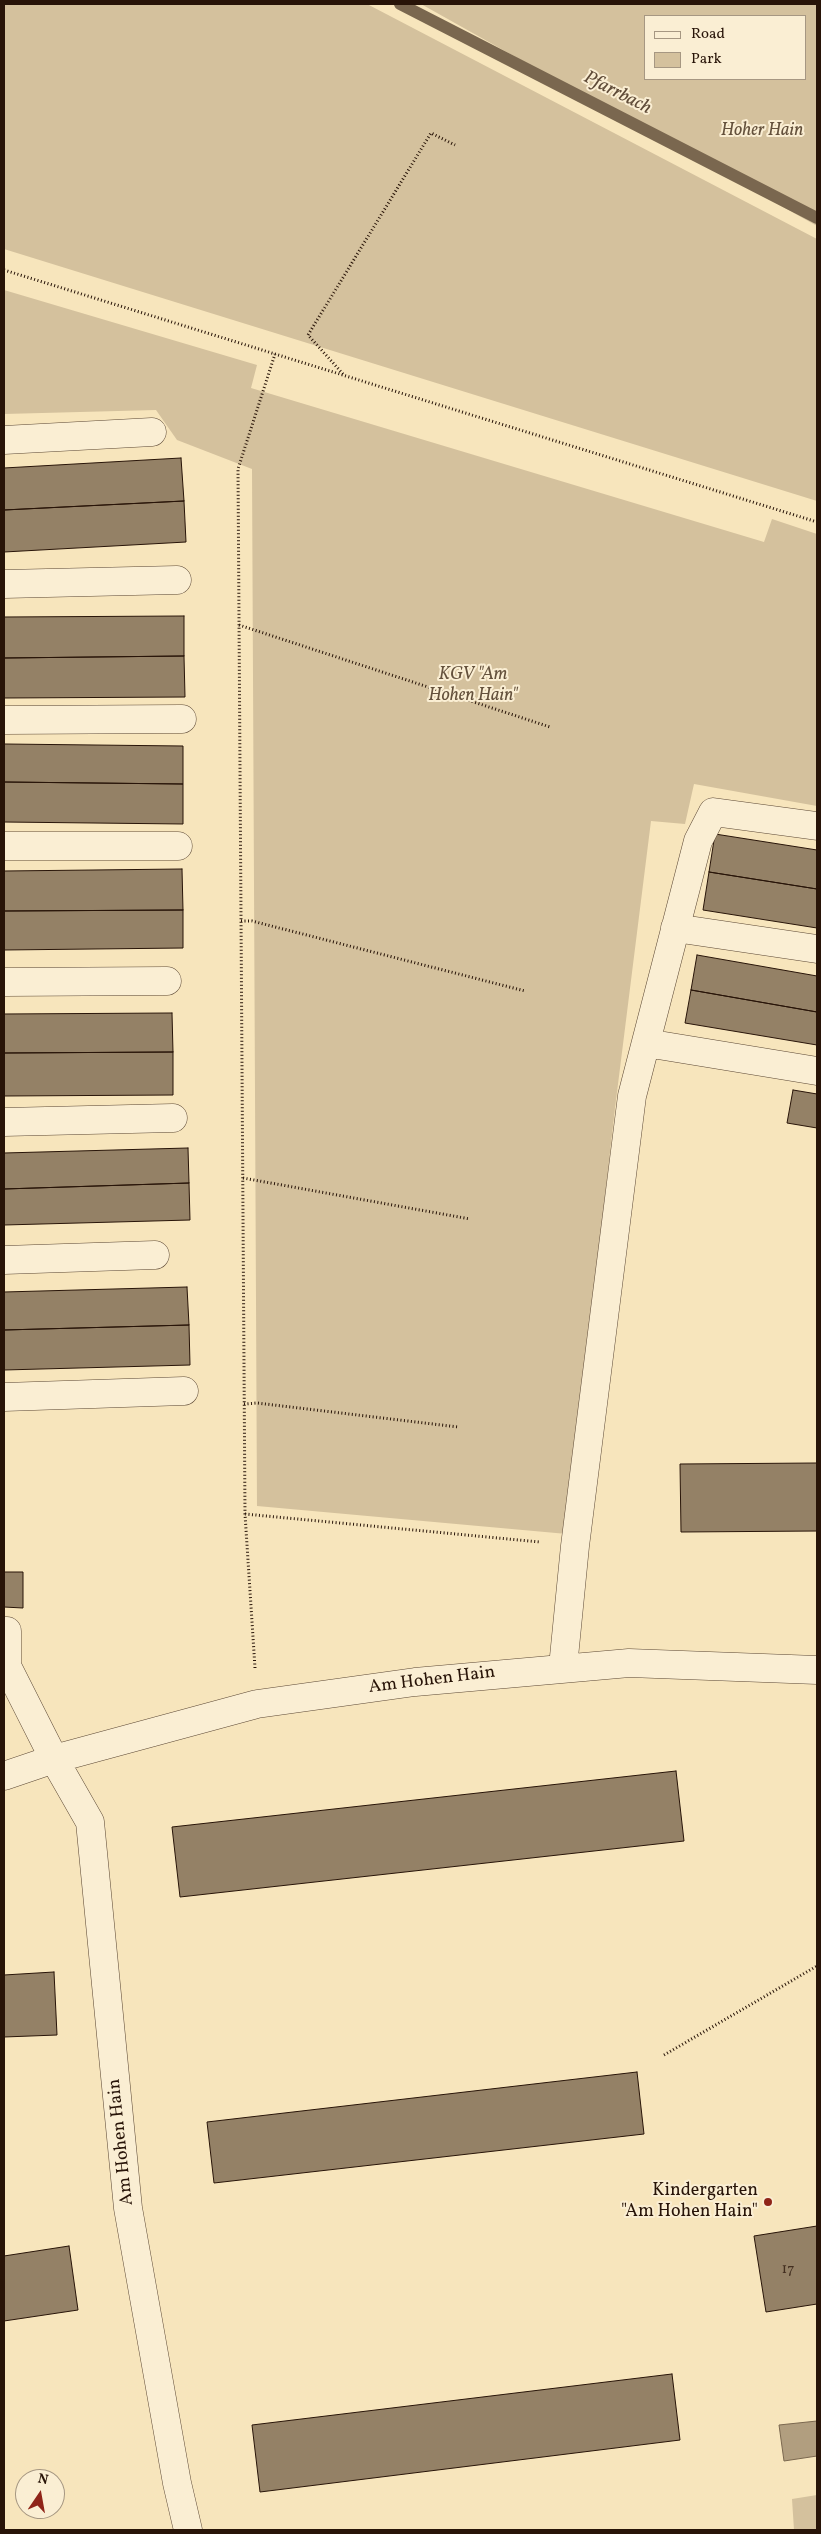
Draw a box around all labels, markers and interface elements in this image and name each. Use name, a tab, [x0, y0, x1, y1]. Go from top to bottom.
legend	[644, 15, 806, 80]
text: Road	[691, 24, 725, 45]
text: Park	[691, 49, 722, 70]
water label: Pfarrbach	[579, 67, 655, 121]
park label: Hoher Hain	[721, 121, 803, 143]
park label: KGV "Am Hohen Hain"	[428, 665, 518, 708]
street label: Am Hohen Hain	[367, 1663, 497, 1699]
street label: Am Hohen Hain	[105, 2078, 139, 2206]
place label: Kindergarten "Am Hohen Hain"	[621, 2181, 758, 2224]
marker: Kindergarten "Am Hohen Hain"	[762, 2196, 774, 2208]
house number: 17	[781, 2261, 795, 2279]
north arrow	[15, 2469, 65, 2519]
text: N	[36, 2469, 50, 2490]

